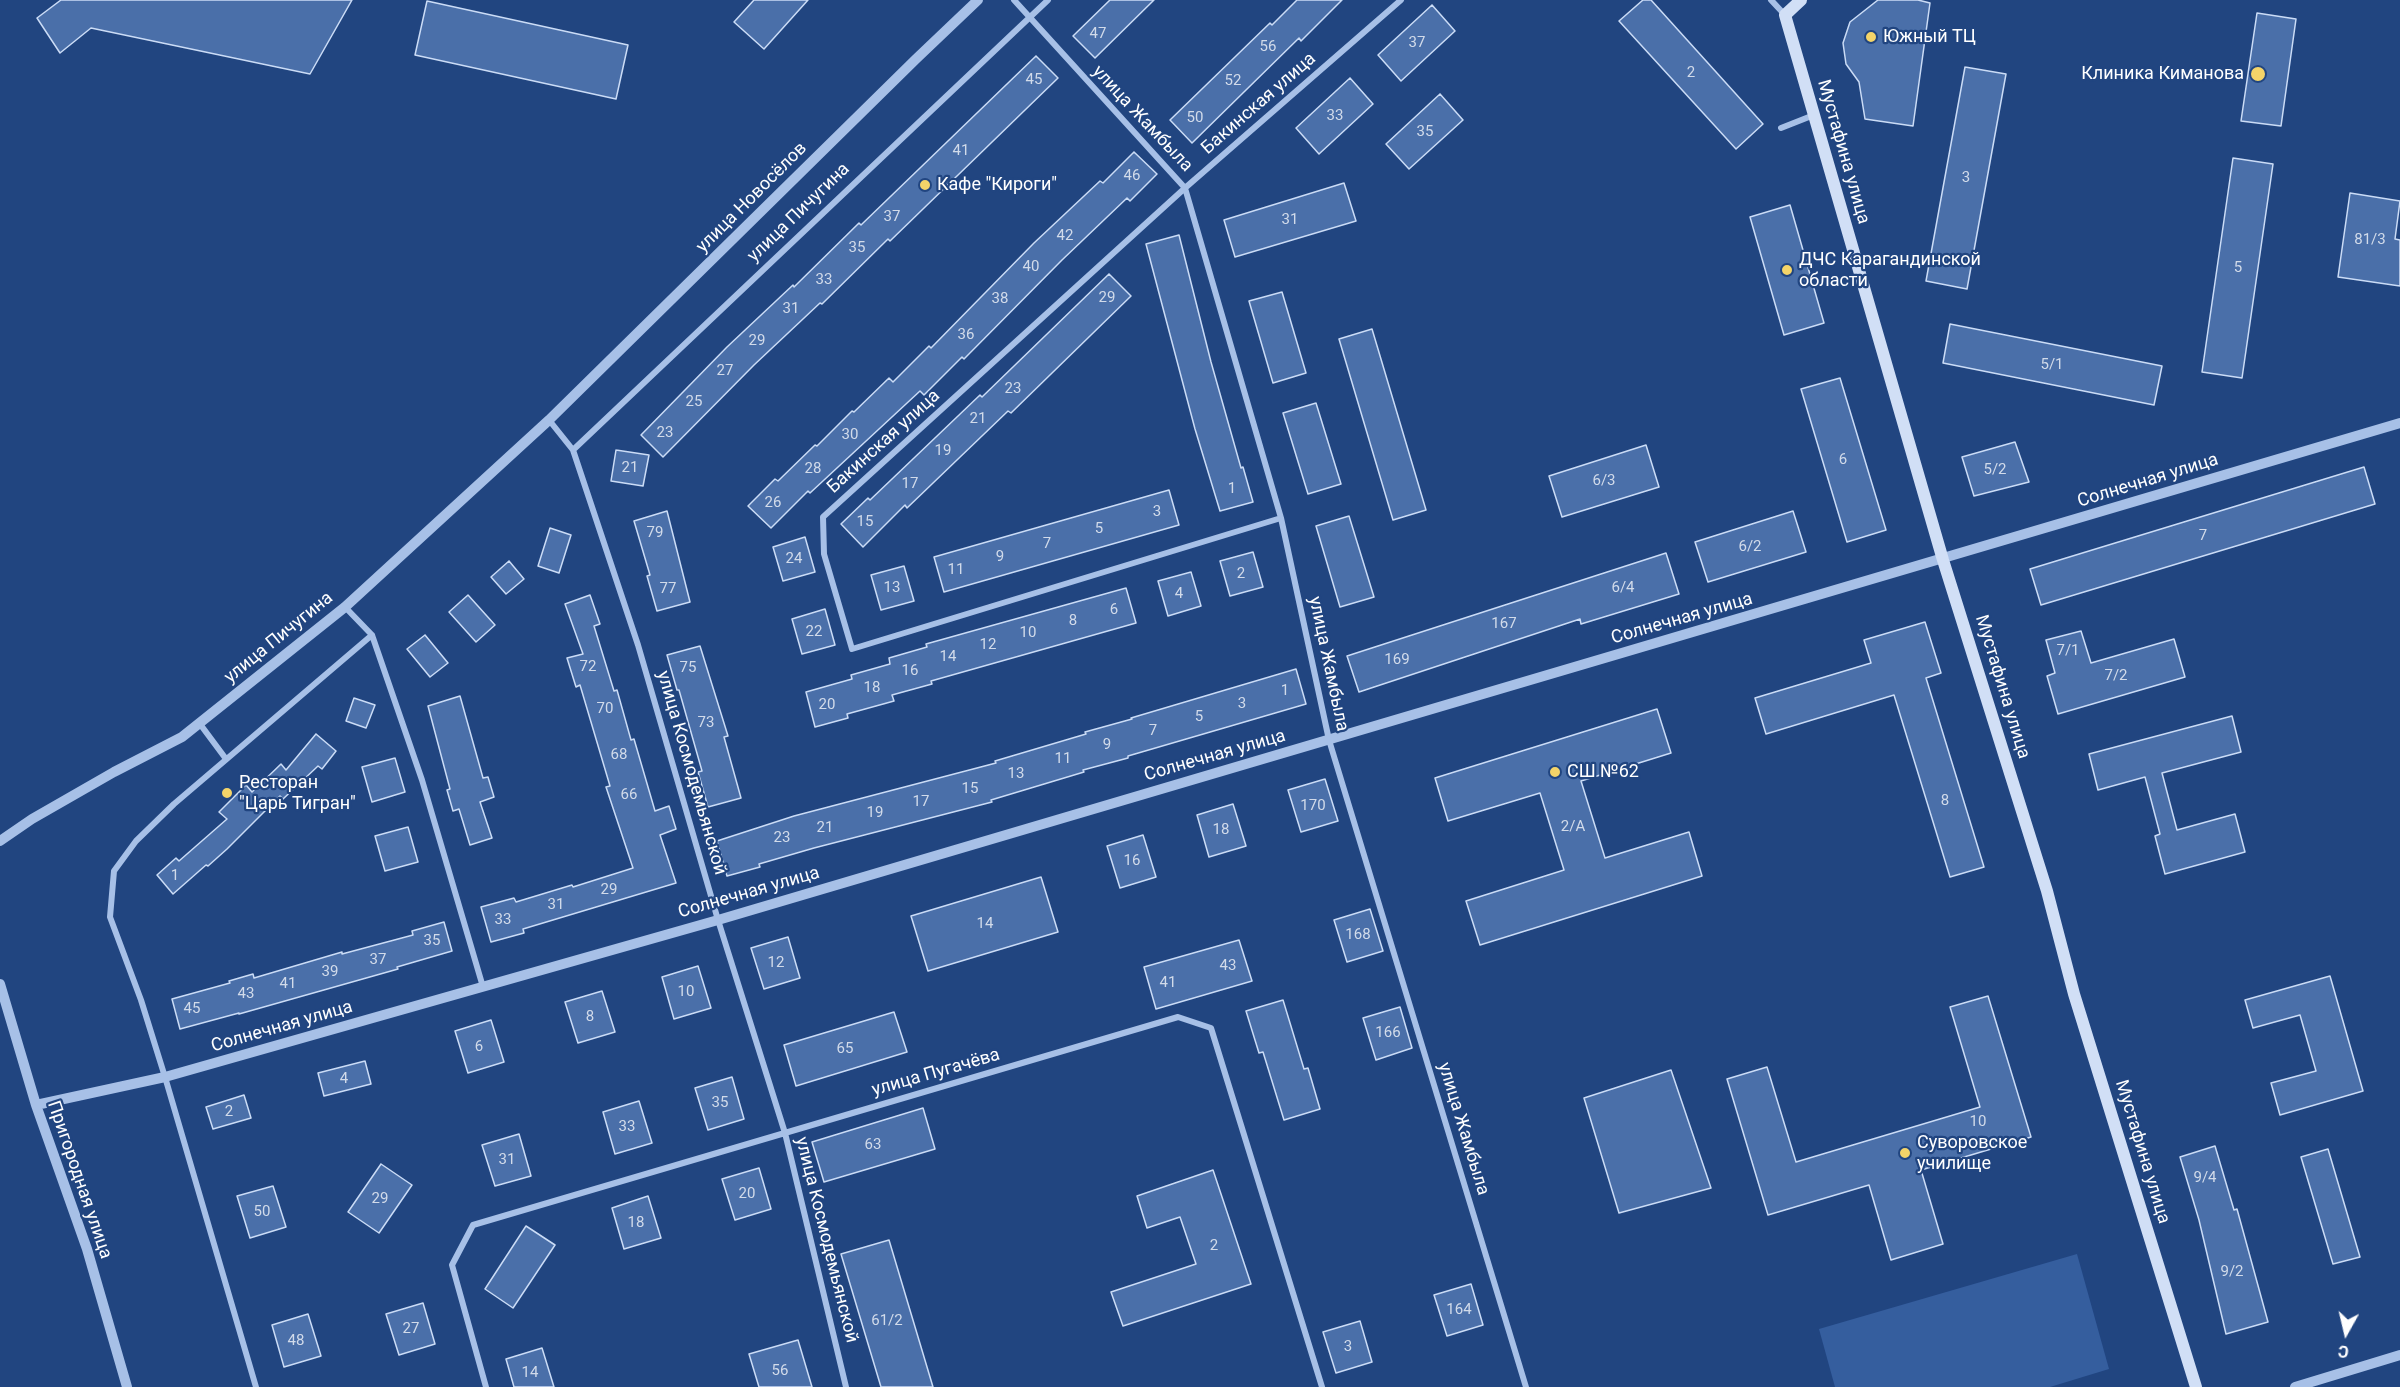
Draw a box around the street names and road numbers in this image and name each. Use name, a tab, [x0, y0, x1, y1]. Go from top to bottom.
street label: Бакинская улица	[1197, 49, 1321, 159]
street label: улица Жамбыла	[1087, 61, 1197, 177]
street label: Мустафина улица	[1812, 77, 1874, 227]
street label: улица Новосёлов	[692, 138, 812, 258]
street label: улица Пичугина	[743, 159, 855, 267]
street label: Бакинская улица	[823, 386, 945, 498]
street label: Солнечная улица	[2075, 449, 2221, 513]
street label: улица Пичугина	[220, 588, 338, 688]
street label: Солнечная улица	[1609, 589, 1755, 649]
street label: улица Жамбыла	[1303, 595, 1353, 733]
street label: Мустафина улица	[1970, 612, 2034, 762]
street label: улица Космодемьянской	[651, 668, 731, 878]
street label: Солнечная улица	[1142, 726, 1288, 786]
street label: Солнечная улица	[676, 863, 822, 923]
street label: Солнечная улица	[209, 997, 355, 1057]
street label: улица Пугачёва	[870, 1044, 1002, 1102]
street label: улица Жамбыла	[1433, 1060, 1493, 1198]
street label: Мустафина улица	[2110, 1077, 2174, 1227]
street label: Пригородная улица	[42, 1098, 116, 1262]
street label: улица Космодемьянской	[790, 1135, 862, 1345]

